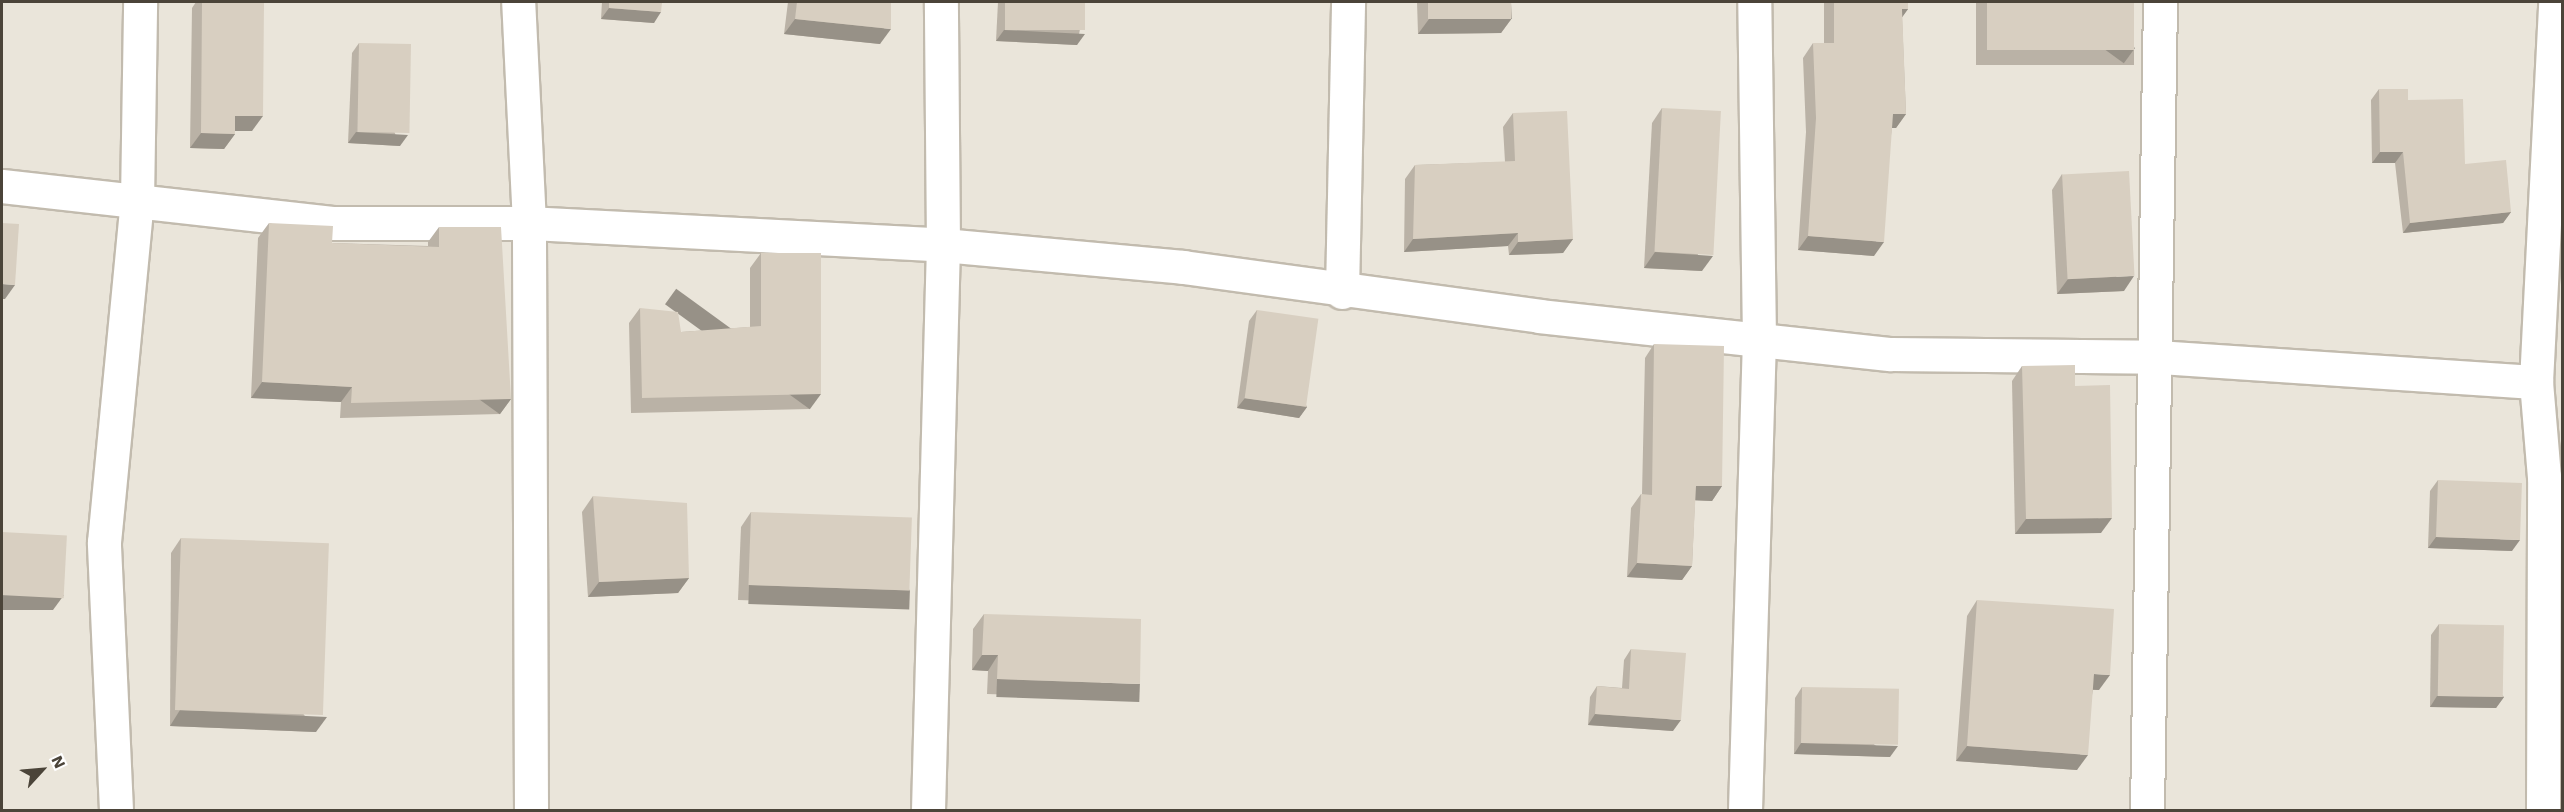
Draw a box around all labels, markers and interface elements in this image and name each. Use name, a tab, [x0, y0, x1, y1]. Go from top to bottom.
north arrow	[12, 740, 72, 800]
text: N	[47, 752, 70, 771]

